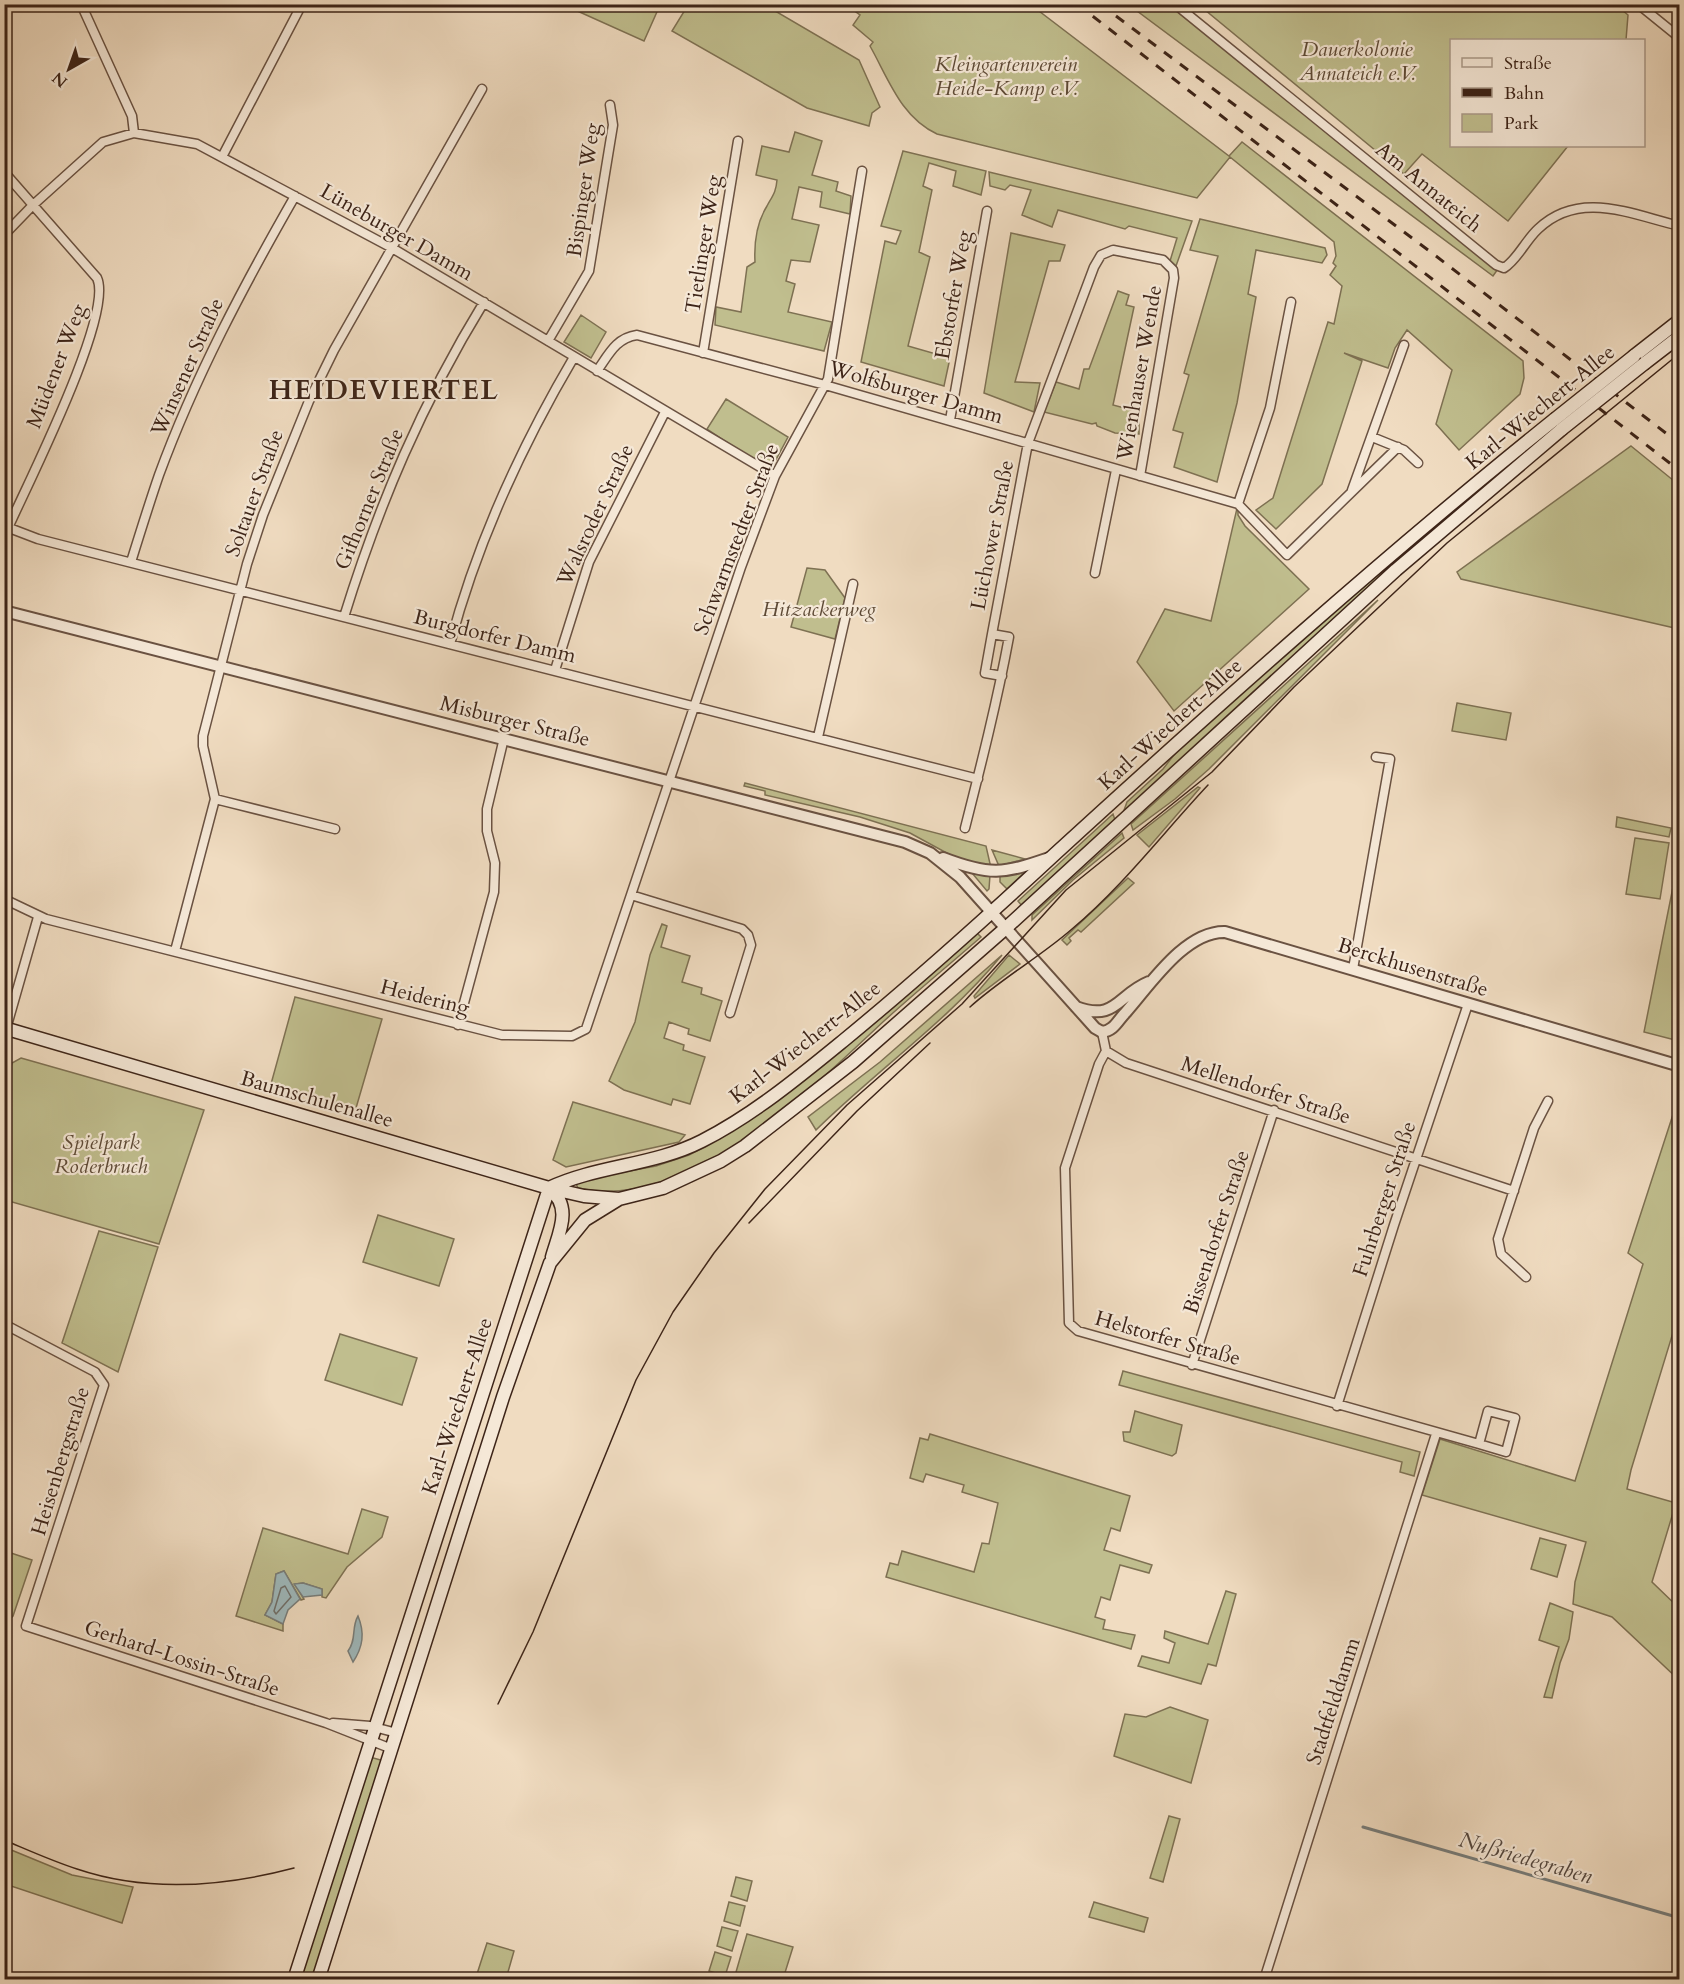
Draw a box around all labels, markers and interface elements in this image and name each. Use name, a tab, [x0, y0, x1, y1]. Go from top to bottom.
park label: Dauerkolonie Annateich e.V.	[1298, 35, 1418, 88]
north arrow	[39, 39, 99, 99]
legend	[1450, 39, 1645, 147]
park label: Kleingartenverein Heide-Kamp e.V.	[935, 50, 1080, 103]
text: Straße	[1504, 51, 1552, 76]
text: N	[48, 67, 72, 93]
text: Bahn	[1504, 81, 1545, 106]
text: Park	[1504, 111, 1539, 136]
street label: Bispinger Weg	[560, 121, 607, 259]
street label: Am Annateich	[1369, 135, 1488, 240]
street label: Tietlinger Weg	[678, 173, 729, 315]
street label: Lüneburger Damm	[315, 177, 479, 288]
street label: Ebstorfer Weg	[928, 228, 979, 362]
street label: Wienhauser Wende	[1110, 283, 1169, 464]
street label: Winsener Straße	[144, 294, 231, 442]
street label: Müdener Weg	[19, 299, 94, 433]
street label: Karl-Wiechert-Allee	[1459, 338, 1621, 477]
street label: Wolfsburger Damm	[824, 353, 1007, 431]
district label: HEIDEVIERTEL	[269, 372, 499, 409]
street label: Gifhorner Straße	[328, 424, 411, 574]
street label: Soltauer Straße	[218, 426, 291, 561]
street label: Walsroder Straße	[549, 439, 641, 592]
street label: Schwarmstedter Straße	[687, 439, 786, 639]
street label: Lüchower Straße	[964, 458, 1021, 613]
park label: Hitzackerweg	[762, 595, 877, 624]
street label: Burgdorfer Damm	[411, 602, 579, 671]
street label: Karl-Wiechert-Allee	[1092, 652, 1249, 797]
street label: Misburger Straße	[437, 689, 593, 754]
street label: Berckhusenstraße	[1334, 931, 1492, 1004]
street label: Heidering	[377, 972, 473, 1023]
street label: Karl-Wiechert-Allee	[724, 974, 887, 1111]
street label: Mellendorfer Straße	[1177, 1049, 1354, 1132]
street label: Baumschulenallee	[237, 1064, 397, 1135]
street label: Fuhrberger Straße	[1346, 1118, 1423, 1281]
park label: Spielpark Roderbruch	[54, 1128, 148, 1181]
street label: Bissendorfer Straße	[1176, 1146, 1257, 1318]
street label: Helstorfer Straße	[1092, 1304, 1244, 1373]
street label: Karl-Wiechert-Allee	[415, 1314, 500, 1498]
street label: Heisenbergstraße	[24, 1383, 97, 1539]
street label: Gerhard-Lossin-Straße	[80, 1613, 283, 1704]
street label: Stadtfelddamm	[1299, 1634, 1368, 1769]
water label: Nußriedegraben	[1456, 1825, 1596, 1891]

